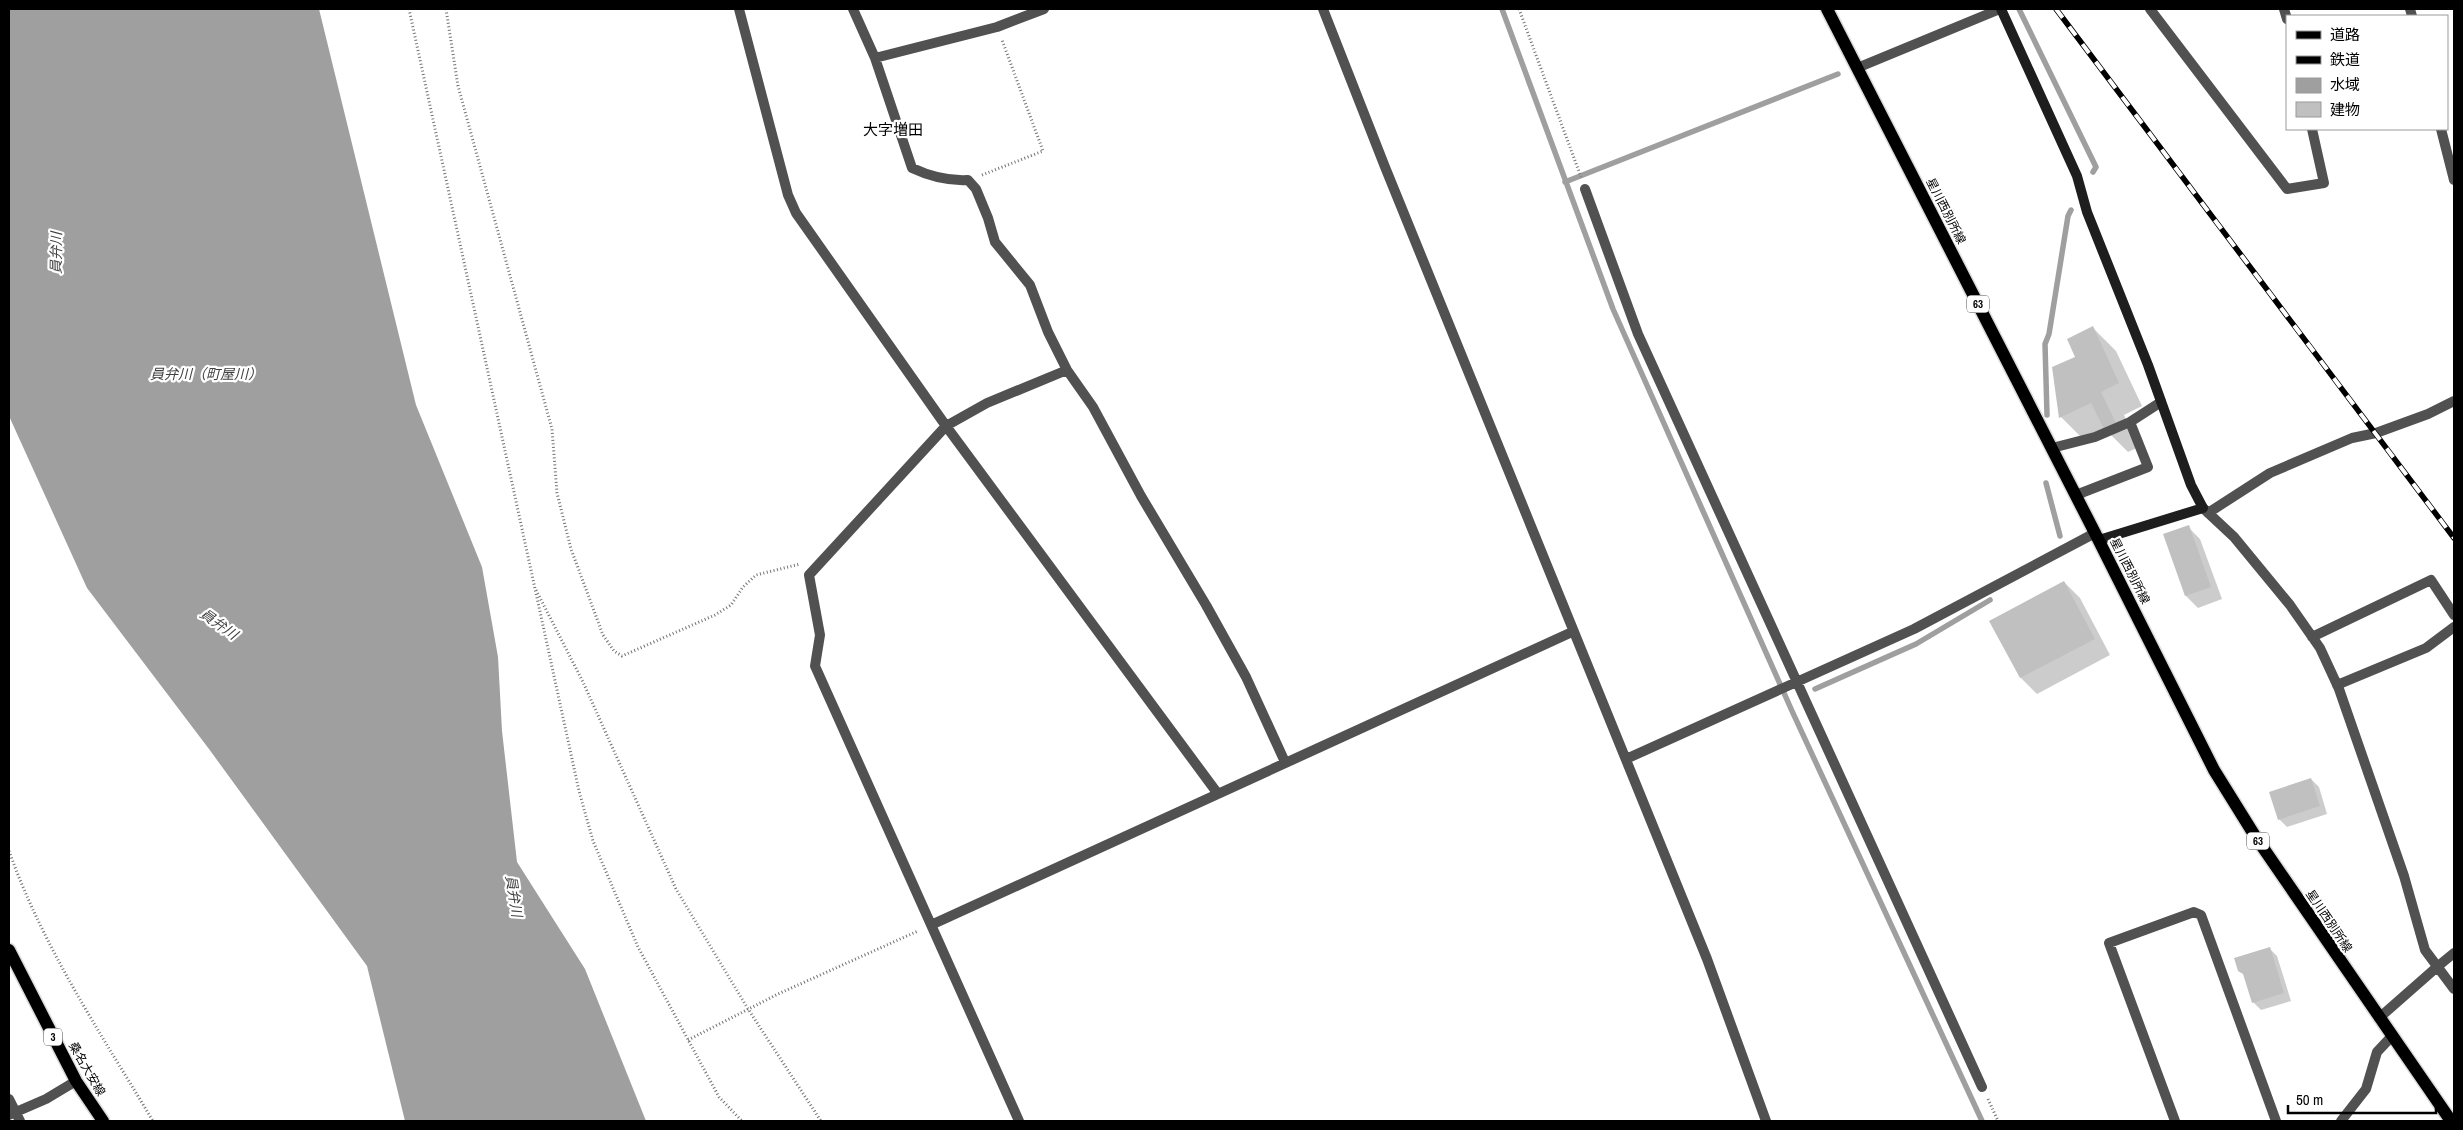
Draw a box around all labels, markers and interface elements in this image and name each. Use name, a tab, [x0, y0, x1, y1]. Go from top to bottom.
legend	[2286, 15, 2448, 130]
text: 道路	[2330, 24, 2360, 45]
text: 鉄道	[2330, 49, 2360, 70]
text: 水域	[2330, 74, 2360, 95]
text: 建物	[2330, 99, 2360, 120]
district label: 大字増田	[863, 119, 923, 140]
street label: 星川西別所線	[1923, 175, 1969, 247]
water label: 員弁川	[47, 230, 65, 274]
road number: 63	[1967, 296, 1989, 312]
water label: 員弁川（町屋川）	[150, 365, 262, 383]
street label: 星川西別所線	[2107, 535, 2153, 607]
water label: 員弁川	[197, 605, 243, 645]
road number: 63	[2247, 832, 2269, 849]
water label: 員弁川	[502, 874, 526, 920]
street label: 星川西別所線	[2302, 887, 2356, 955]
road number: 3	[44, 1028, 62, 1046]
street label: 桑名大安線	[65, 1039, 109, 1099]
scale bar	[2288, 1082, 2436, 1114]
text: 50 m	[2296, 1089, 2323, 1110]

